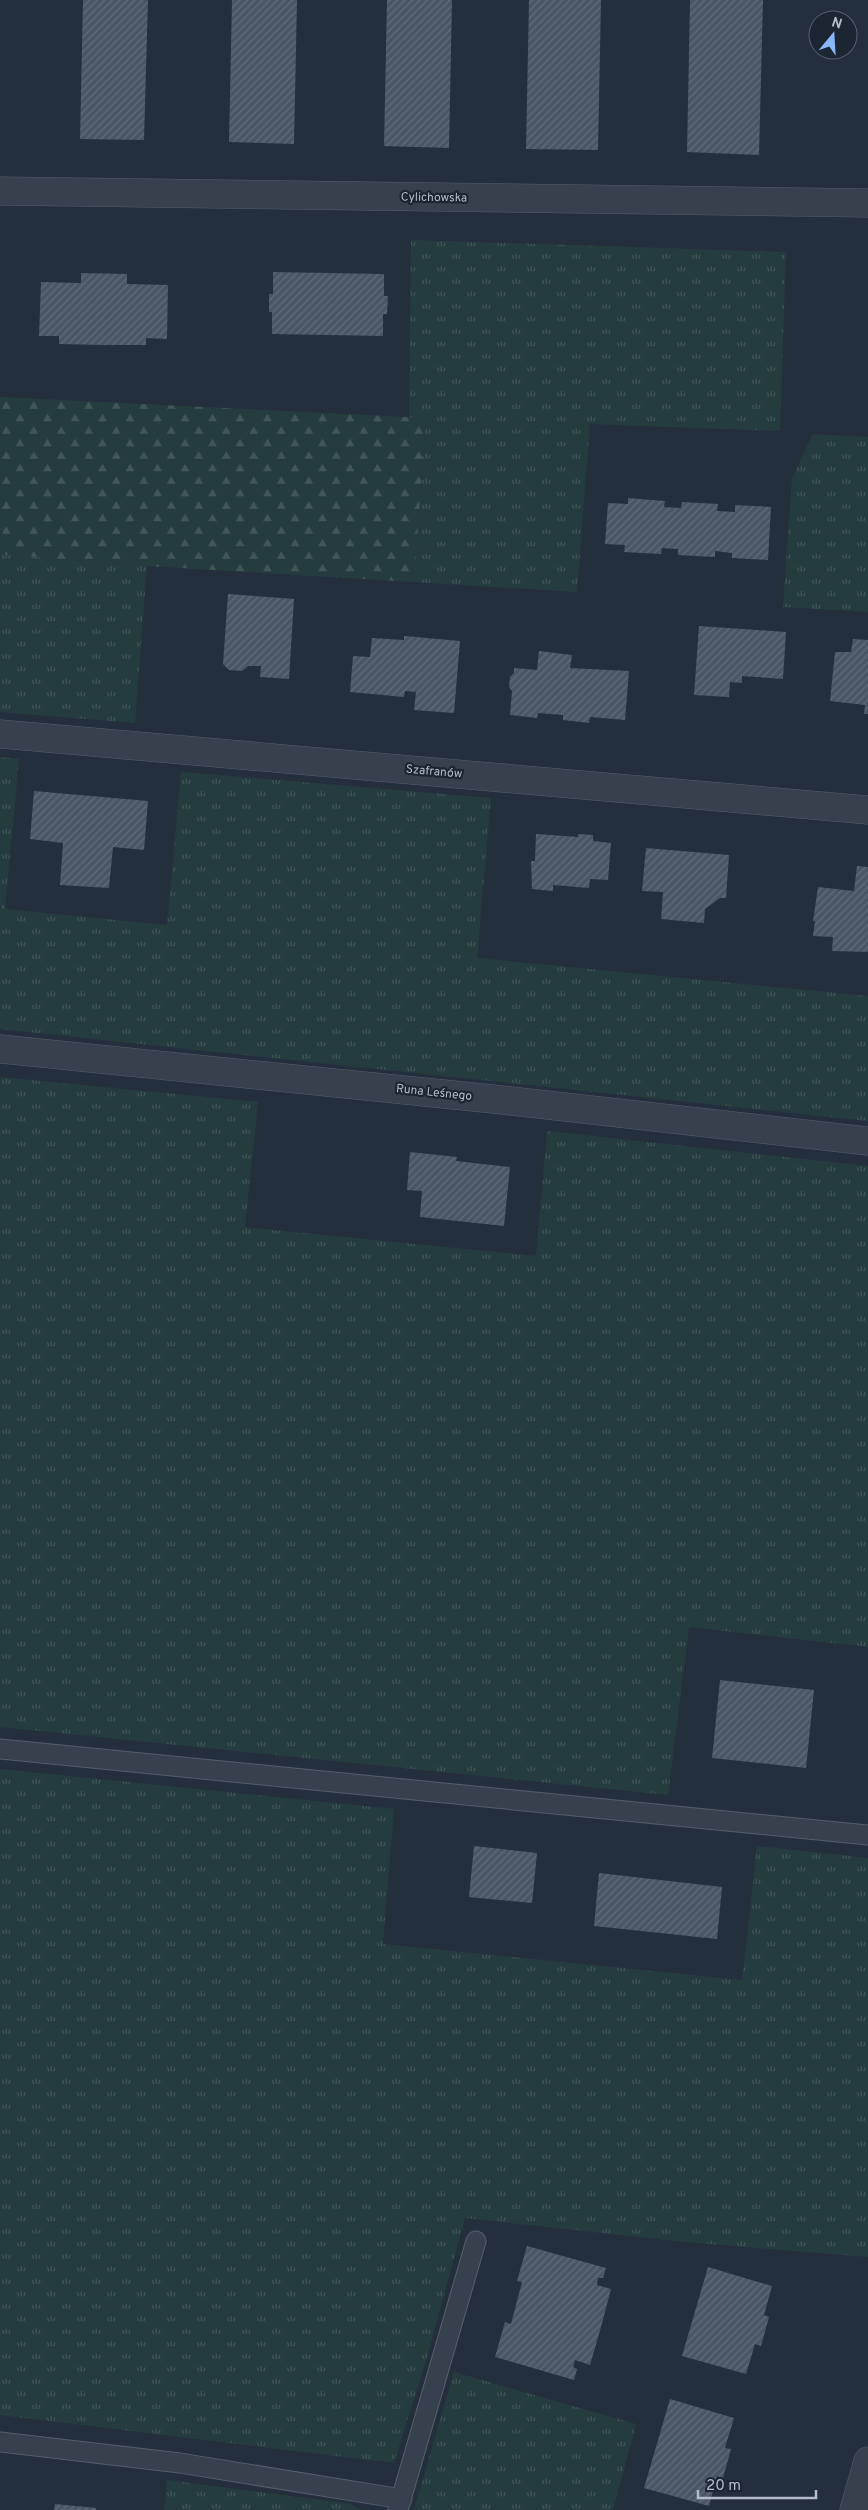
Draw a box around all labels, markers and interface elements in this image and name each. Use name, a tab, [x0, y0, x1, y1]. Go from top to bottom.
north arrow	[808, 10, 858, 60]
text: N	[829, 14, 844, 34]
street label: Cylichowska	[401, 189, 467, 207]
street label: Szafranów	[405, 762, 463, 782]
street label: Runa Leśnego	[395, 1081, 473, 1105]
scale bar	[698, 2468, 816, 2500]
text: 20 m	[706, 2477, 741, 2496]

